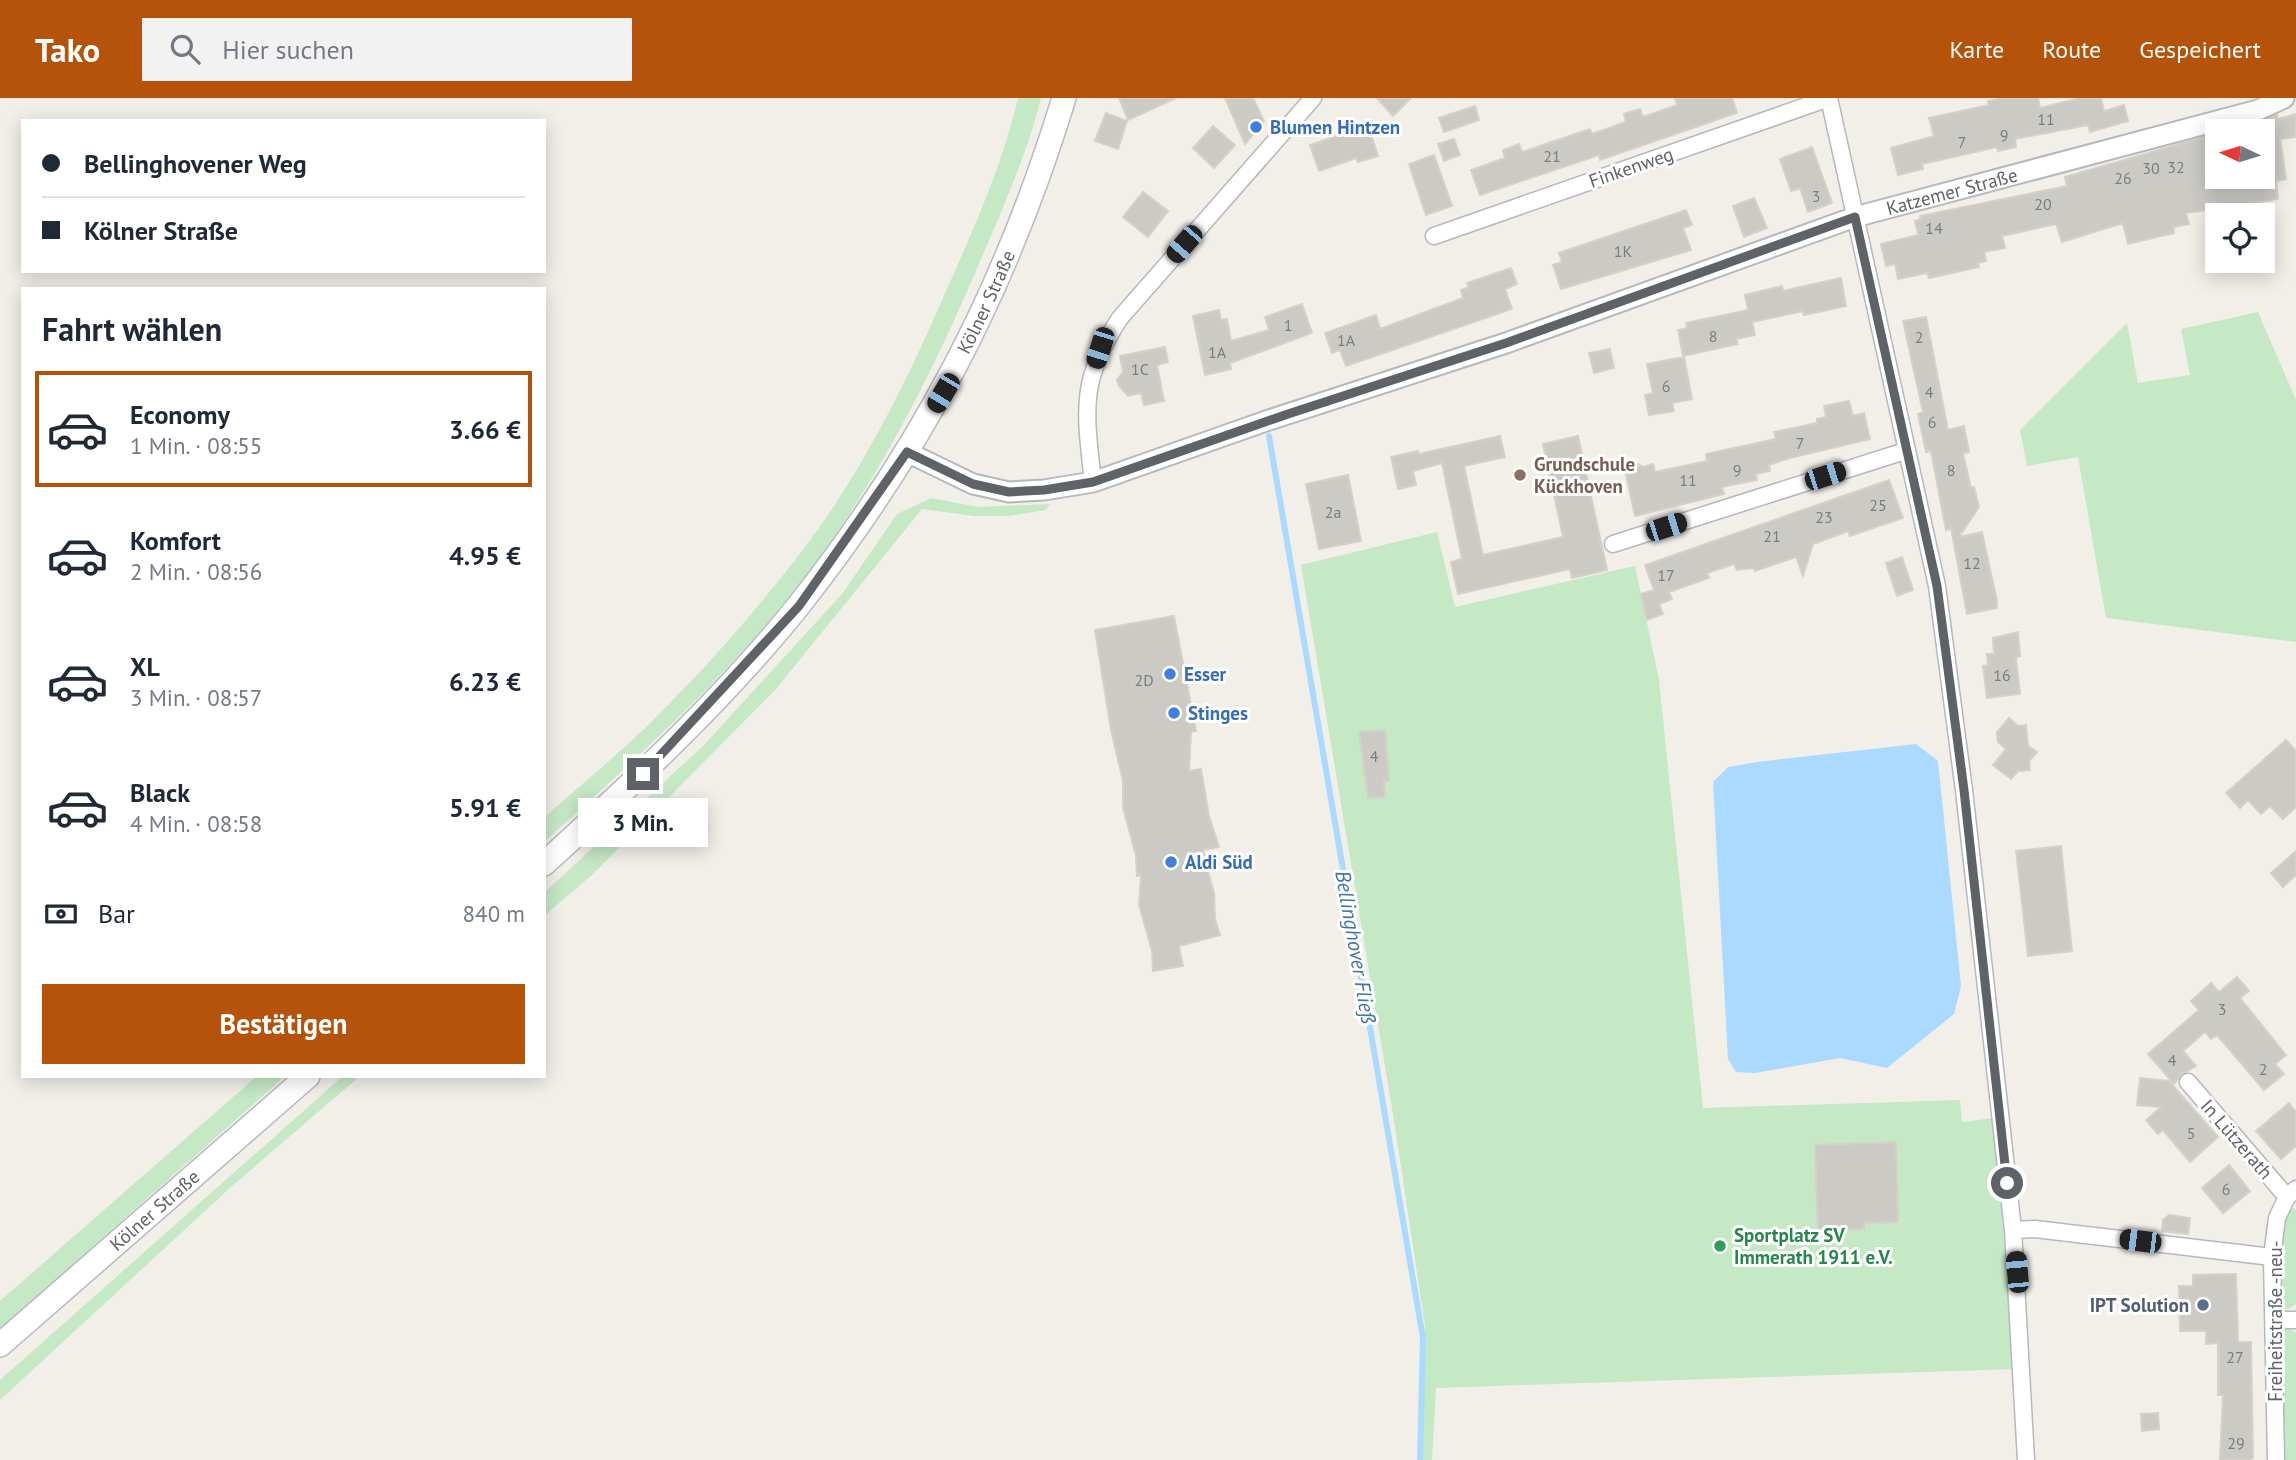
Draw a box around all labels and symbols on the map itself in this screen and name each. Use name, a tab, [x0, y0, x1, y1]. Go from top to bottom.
house number: 11	[2037, 109, 2055, 129]
place label: Blumen Hintzen	[1270, 115, 1400, 139]
marker: Blumen Hintzen	[1248, 119, 1264, 135]
north arrow	[2205, 119, 2275, 189]
house number: 9	[2000, 125, 2008, 145]
house number: 7	[1958, 132, 1966, 152]
street label: Finkenweg	[1586, 141, 1676, 193]
house number: 21	[1543, 146, 1561, 166]
house number: 32	[2167, 157, 2185, 177]
house number: 30	[2142, 158, 2160, 178]
street label: Katzemer Straße	[1884, 162, 2020, 220]
house number: 26	[2114, 168, 2132, 188]
house number: 3	[1812, 186, 1820, 206]
house number: 20	[2034, 194, 2052, 214]
house number: 14	[1925, 218, 1943, 238]
car	[1163, 221, 1206, 267]
house number: 1K	[1614, 241, 1632, 261]
street label: Kölner Straße	[952, 247, 1020, 358]
house number: 1	[1284, 315, 1292, 335]
car	[1084, 325, 1117, 371]
house number: 8	[1709, 326, 1717, 346]
house number: 2	[1915, 327, 1923, 347]
house number: 1A	[1337, 330, 1356, 350]
house number: 1A	[1208, 342, 1227, 362]
house number: 1C	[1131, 359, 1149, 379]
car	[924, 370, 963, 416]
house number: 6	[1662, 376, 1670, 396]
house number: 4	[1925, 382, 1934, 402]
house number: 6	[1928, 412, 1936, 432]
house number: 7	[1796, 433, 1804, 453]
place label: Grundschule Kückhoven	[1534, 452, 1635, 498]
house number: 9	[1733, 460, 1741, 480]
car	[1802, 460, 1849, 492]
house number: 8	[1947, 460, 1955, 480]
marker: Grundschule Kückhoven	[1512, 467, 1528, 483]
house number: 11	[1679, 470, 1697, 490]
house number: 25	[1869, 495, 1887, 515]
house number: 2a	[1325, 502, 1341, 522]
house number: 23	[1815, 507, 1833, 527]
car	[1643, 511, 1690, 543]
house number: 21	[1763, 526, 1781, 546]
house number: 12	[1963, 553, 1981, 573]
house number: 17	[1657, 565, 1675, 585]
place label: Esser	[1184, 662, 1227, 686]
house number: 16	[1993, 665, 2011, 685]
marker: Esser	[1162, 666, 1178, 682]
house number: 2D	[1134, 670, 1154, 690]
place label: Stinges	[1188, 701, 1248, 725]
marker: Stinges	[1166, 705, 1182, 721]
house number: 4	[1370, 746, 1379, 766]
route end	[627, 758, 659, 790]
callout: 3 Min.	[578, 798, 708, 848]
place label: Aldi Süd	[1185, 850, 1253, 874]
marker: Aldi Süd	[1163, 854, 1179, 870]
water label: Bellinghover Fließ	[1329, 868, 1383, 1026]
house number: 3	[2218, 999, 2226, 1019]
house number: 4	[2168, 1050, 2177, 1070]
house number: 2	[2259, 1059, 2267, 1079]
street label: In Lützerath	[2196, 1094, 2278, 1184]
house number: 5	[2187, 1123, 2195, 1143]
street label: Kölner Straße	[105, 1164, 204, 1256]
route start	[1991, 1167, 2023, 1199]
house number: 6	[2222, 1179, 2230, 1199]
place label: Sportplatz SV Immerath 1911 e.V.	[1734, 1223, 1893, 1269]
car	[2118, 1228, 2163, 1254]
marker: Sportplatz SV Immerath 1911 e.V.	[1712, 1238, 1728, 1254]
street label: Freiheitstraße -neu-	[2263, 1240, 2287, 1402]
car	[2005, 1250, 2030, 1294]
place label: IPT Solution	[2090, 1293, 2189, 1317]
marker: IPT Solution	[2195, 1297, 2211, 1313]
house number: 27	[2226, 1347, 2244, 1367]
house number: 29	[2227, 1433, 2245, 1453]

